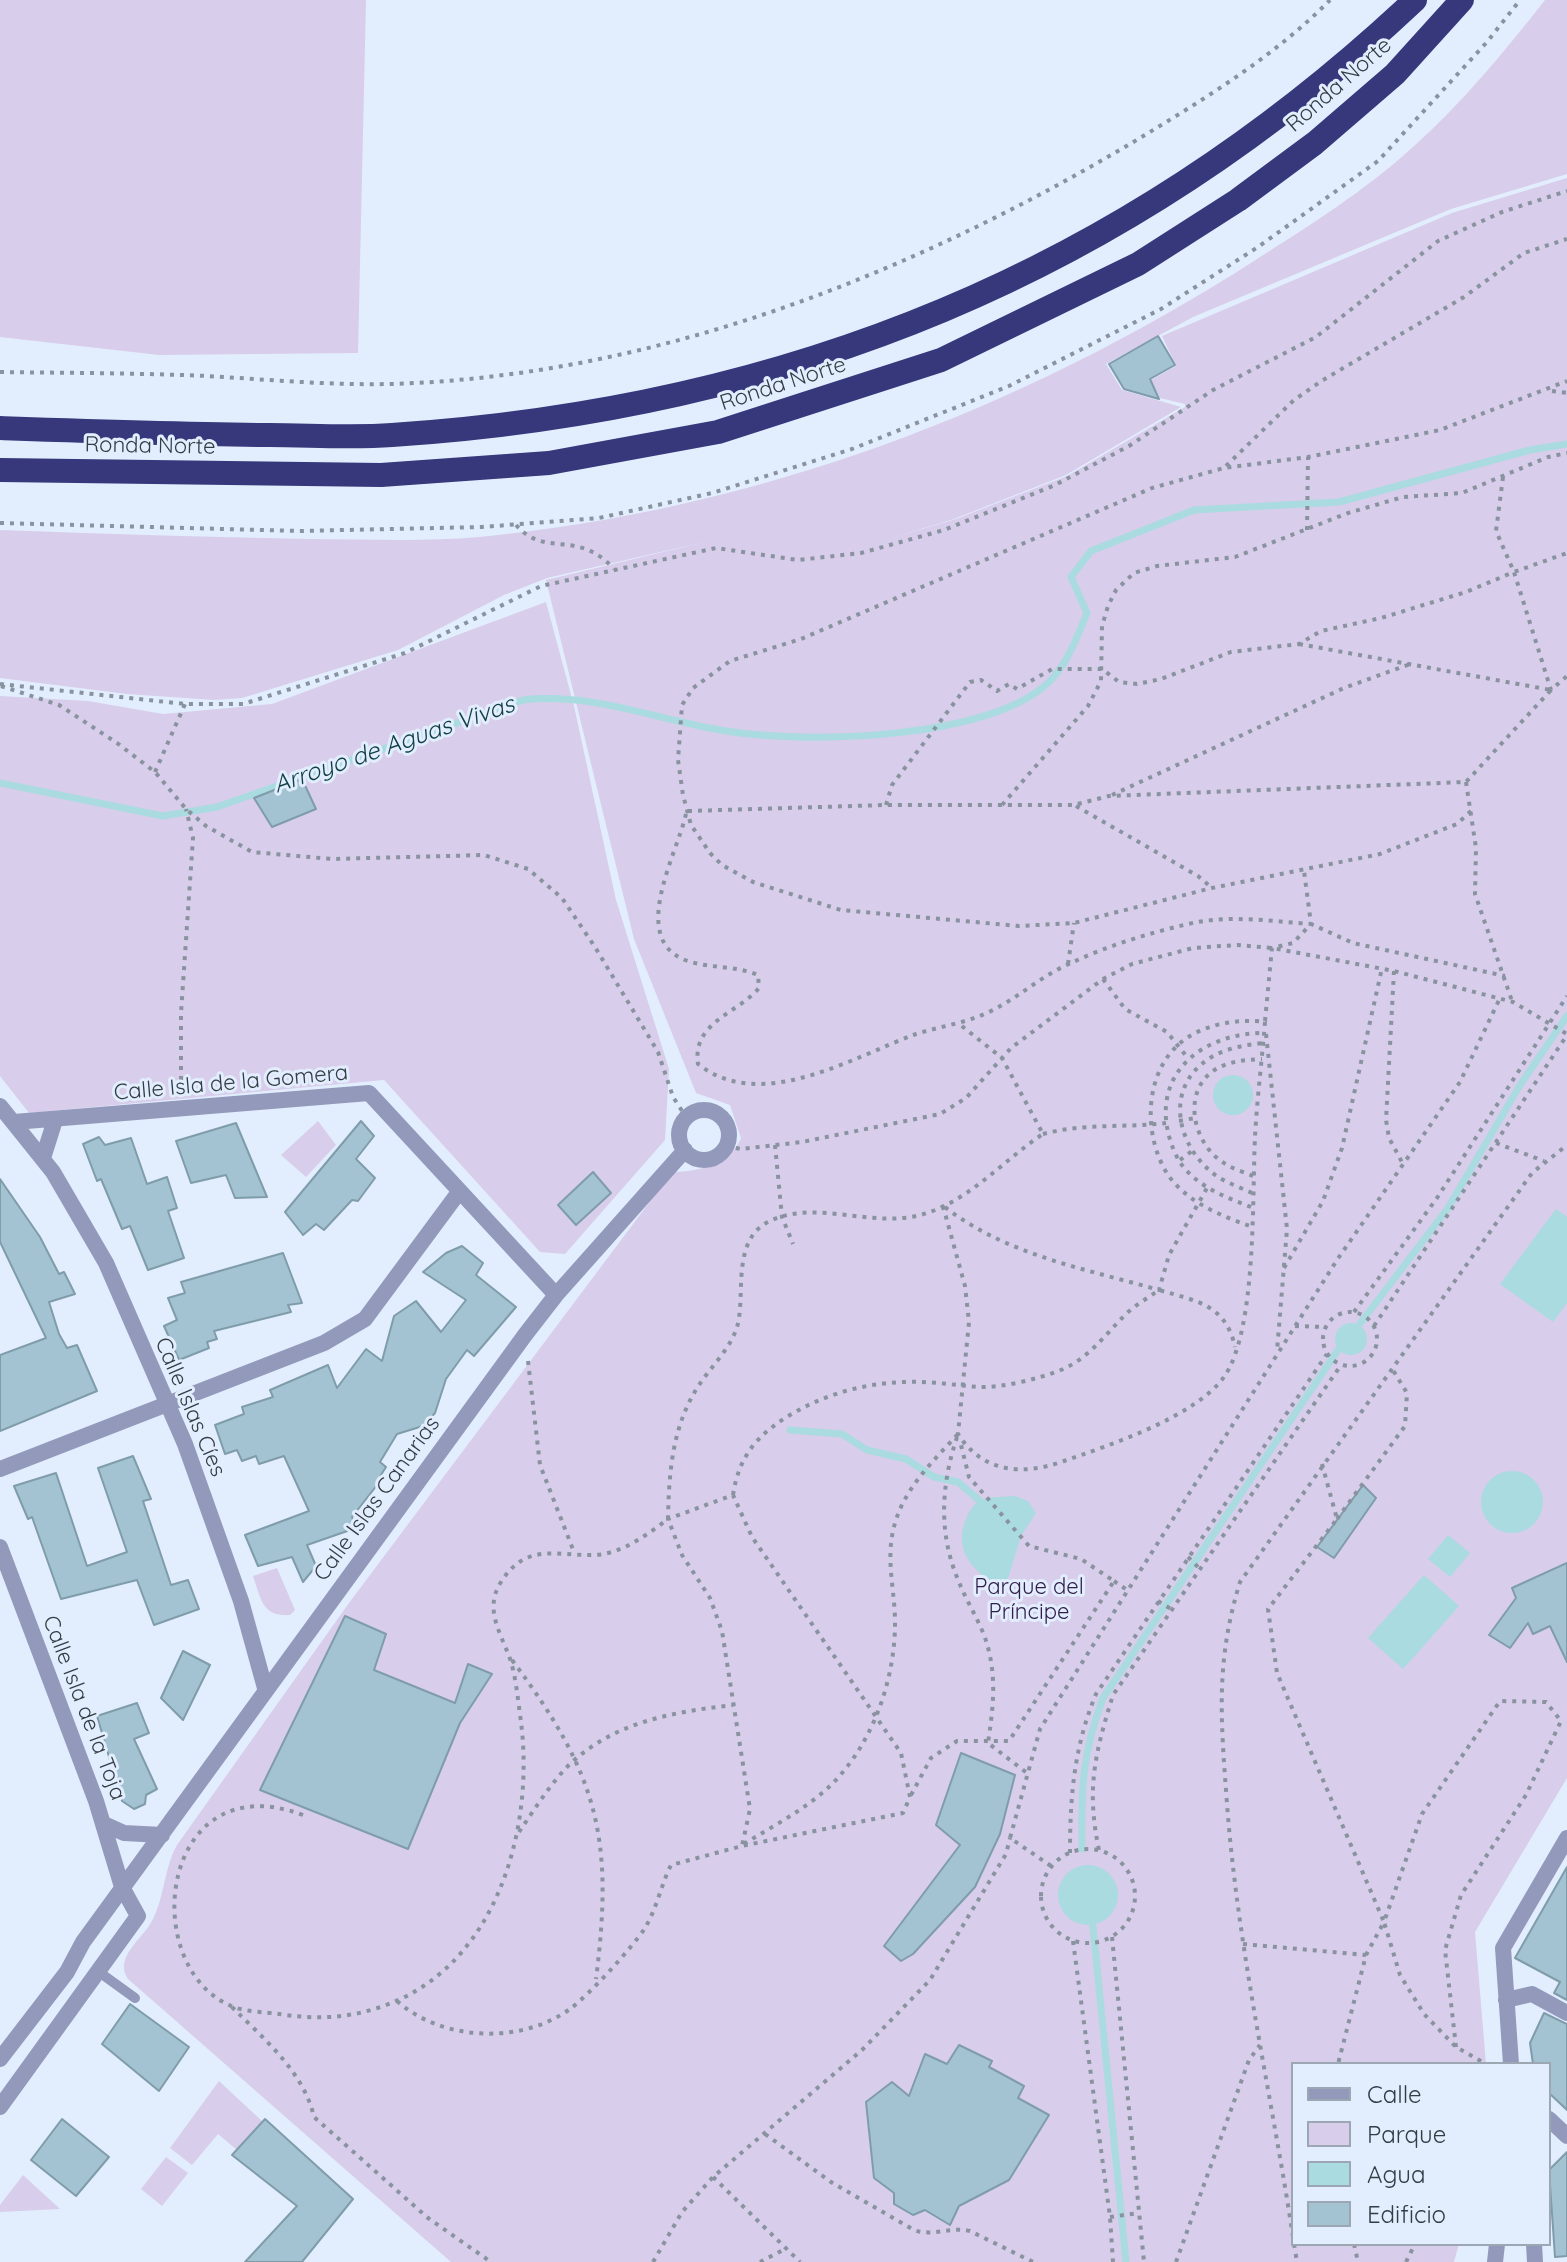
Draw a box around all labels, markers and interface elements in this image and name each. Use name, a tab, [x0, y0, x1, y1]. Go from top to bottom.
street label: Ronda Norte	[1281, 32, 1397, 138]
street label: Ronda Norte	[717, 351, 849, 417]
street label: Ronda Norte	[84, 432, 216, 460]
water label: Arroyo de Aguas Vivas	[270, 690, 518, 800]
street label: Calle Isla de la Gomera	[113, 1060, 349, 1106]
street label: Calle Islas Cíes	[149, 1334, 231, 1480]
street label: Calle Islas Canarias	[308, 1411, 446, 1587]
park label: Parque del Príncipe	[974, 1574, 1084, 1626]
street label: Calle Isla de la Toja	[37, 1612, 131, 1804]
legend	[1291, 2062, 1551, 2246]
text: Calle	[1367, 2079, 1422, 2109]
text: Parque	[1367, 2119, 1446, 2149]
text: Agua	[1367, 2159, 1426, 2189]
text: Edificio	[1367, 2199, 1446, 2229]

